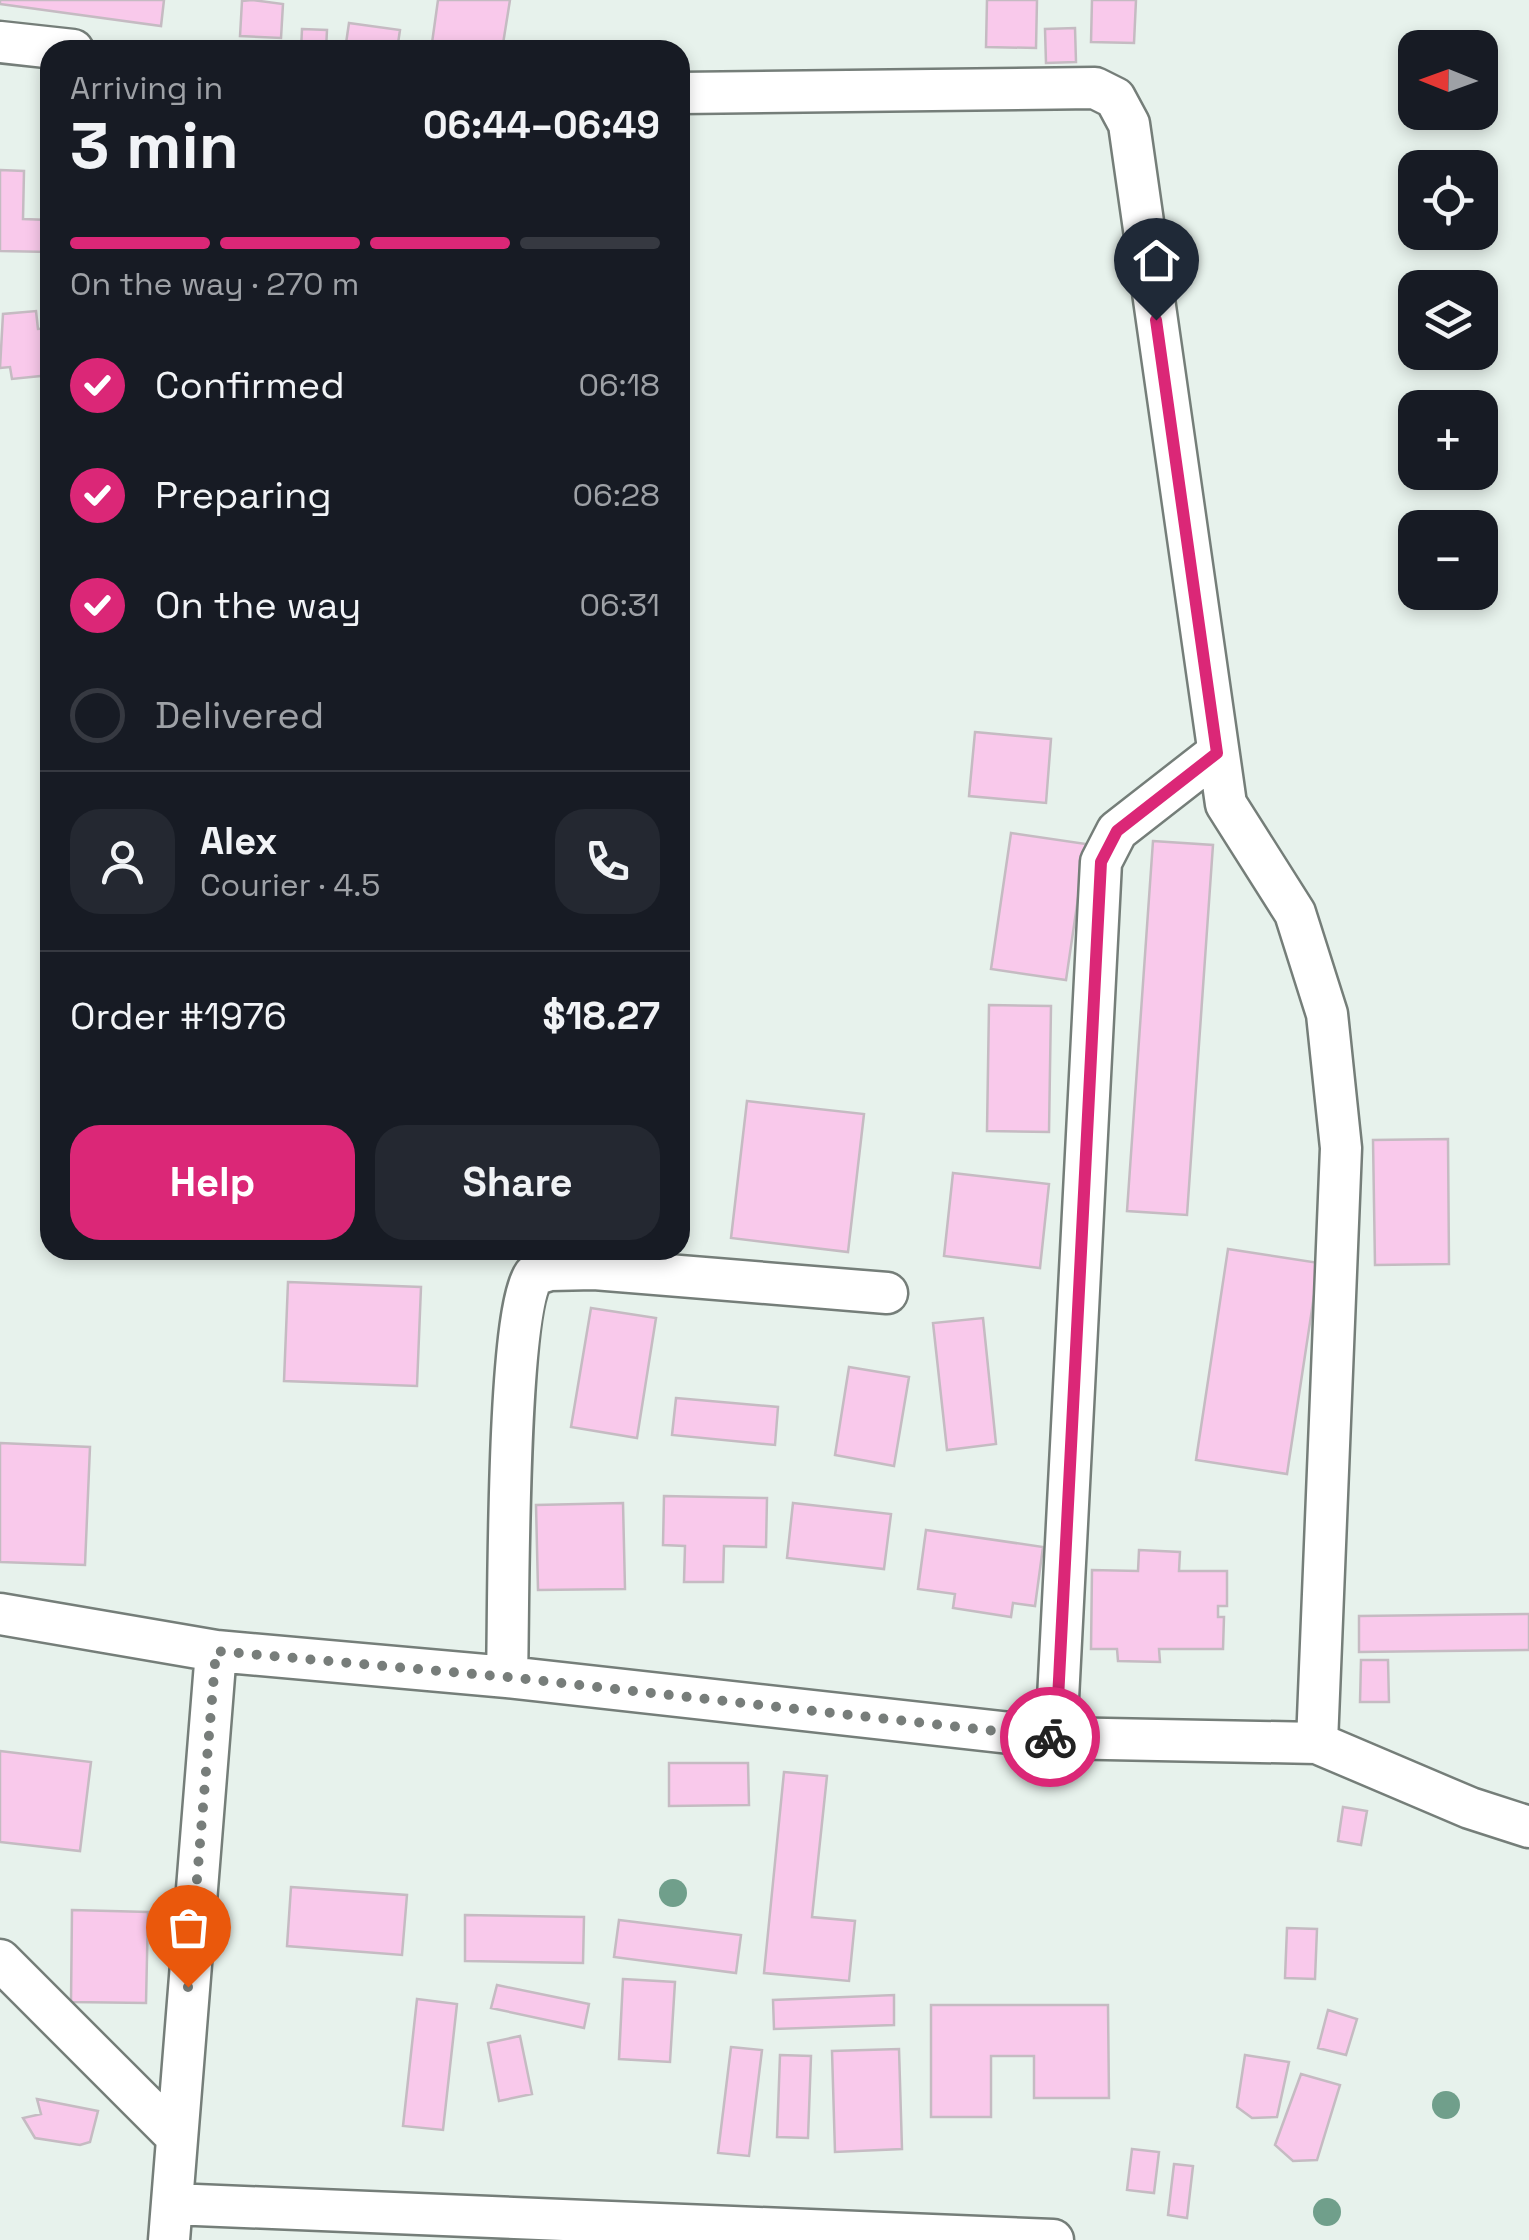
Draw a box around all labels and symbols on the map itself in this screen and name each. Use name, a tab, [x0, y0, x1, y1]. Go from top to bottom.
north arrow	[1398, 30, 1498, 130]
pin	[1114, 218, 1199, 321]
courier	[1000, 1687, 1100, 1787]
pin	[146, 1885, 231, 1988]

